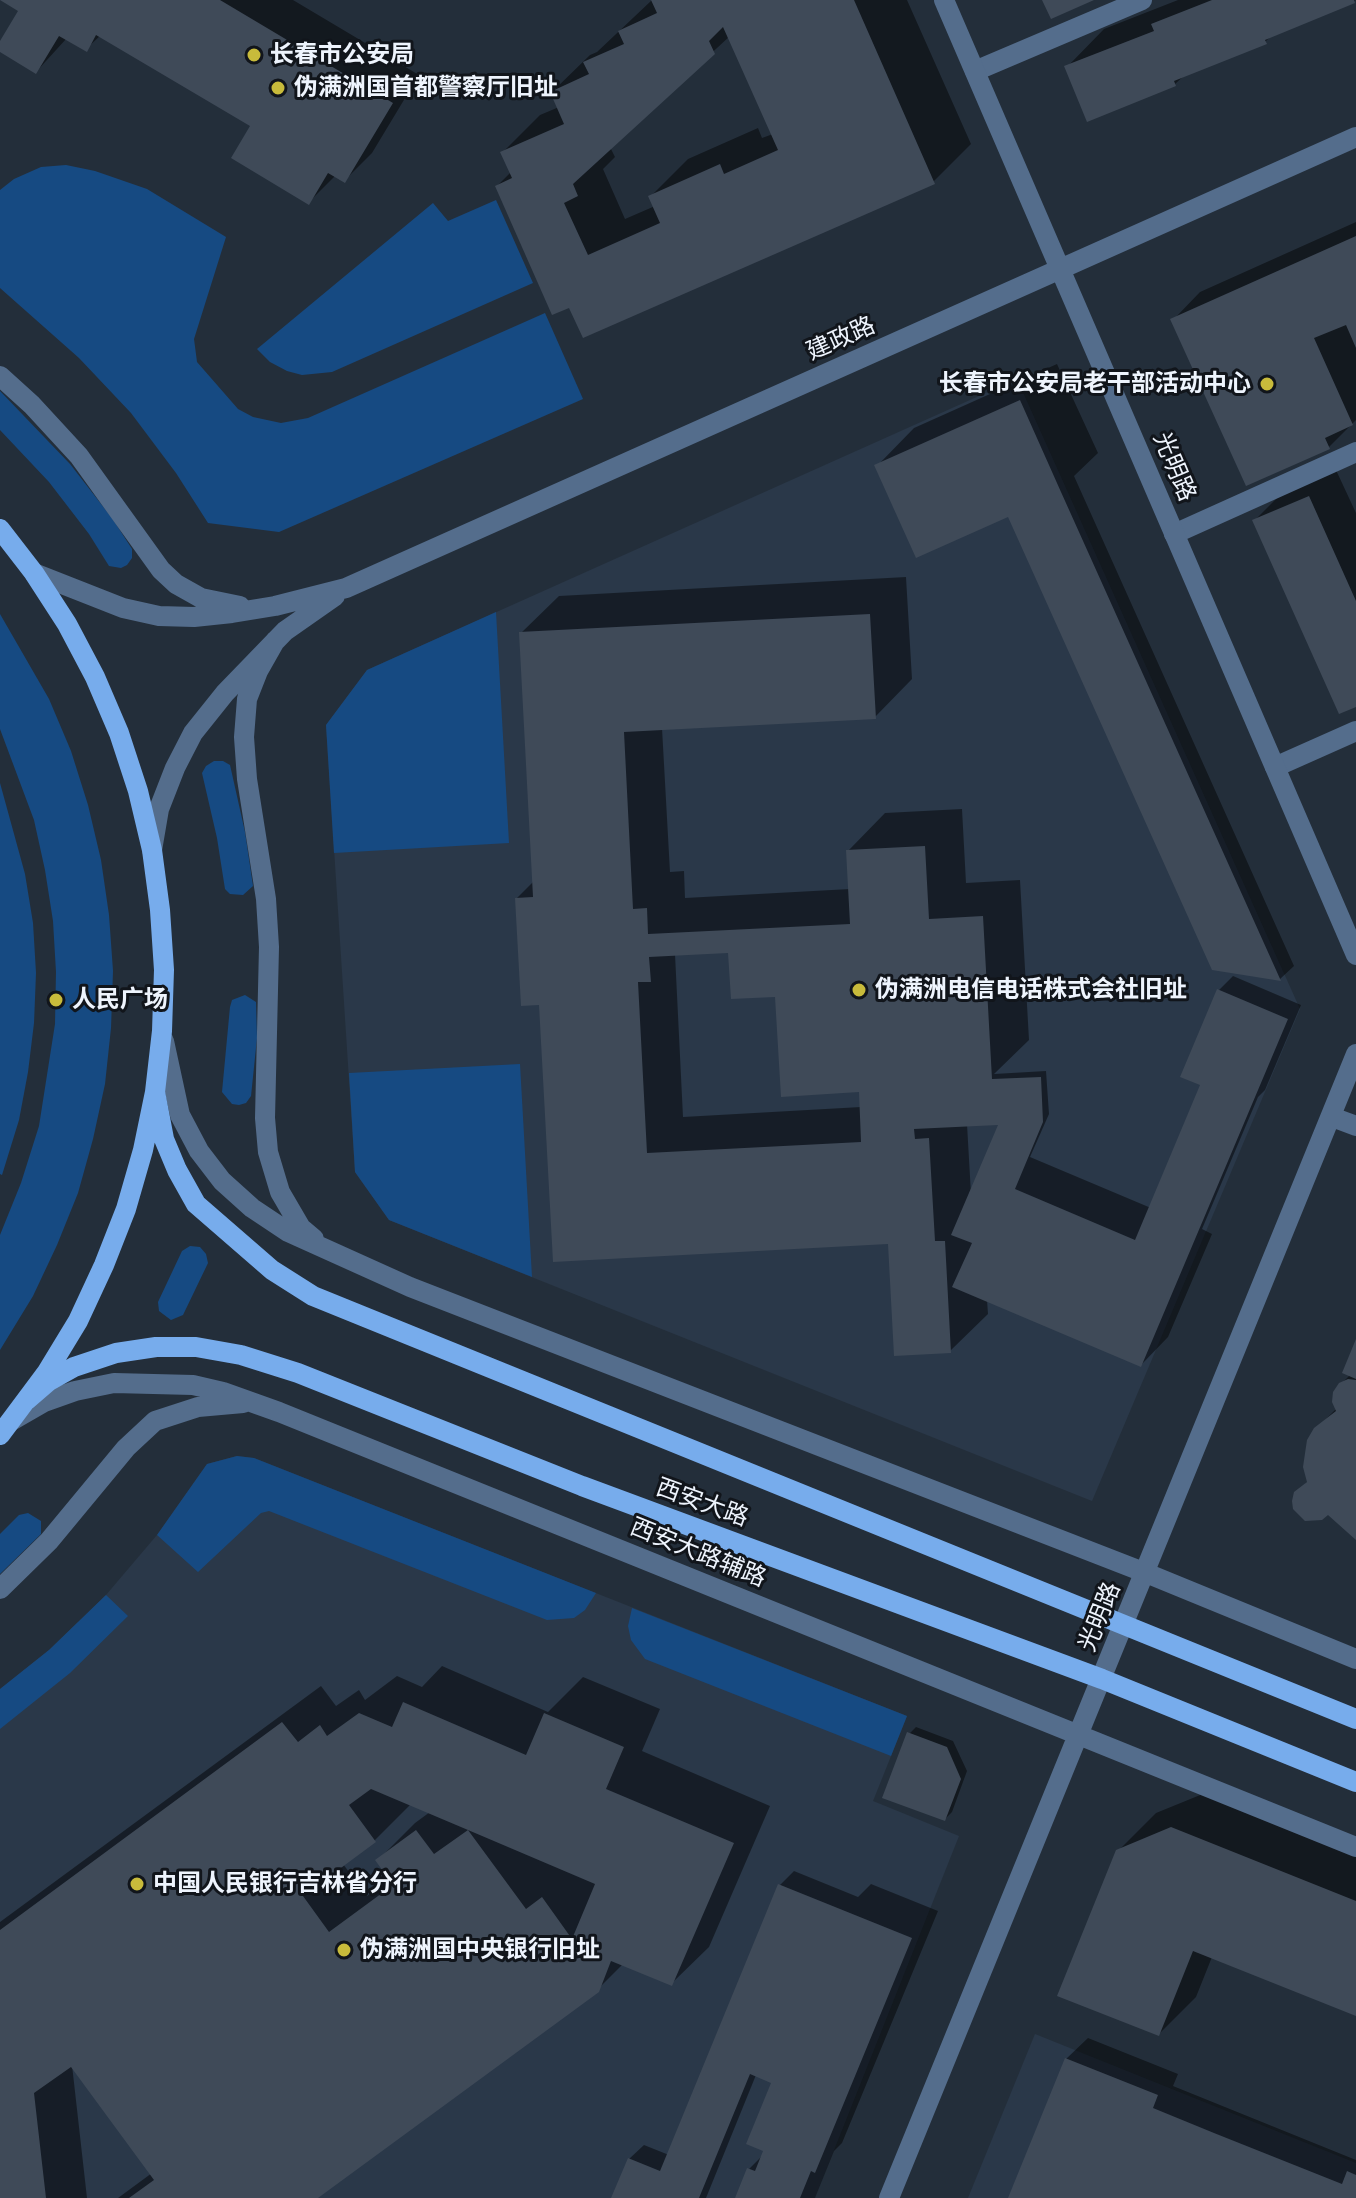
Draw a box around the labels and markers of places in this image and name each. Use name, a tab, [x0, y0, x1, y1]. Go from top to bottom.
place label: 长春市公安局	[270, 41, 414, 69]
marker: 长春市公安局	[245, 46, 263, 64]
place label: 伪满洲国首都警察厅旧址	[294, 74, 558, 102]
marker: 伪满洲国首都警察厅旧址	[269, 79, 287, 97]
place label: 长春市公安局老干部活动中心	[939, 370, 1251, 398]
marker: 长春市公安局老干部活动中心	[1258, 375, 1276, 393]
place label: 伪满洲电信电话株式会社旧址	[875, 976, 1187, 1004]
marker: 伪满洲电信电话株式会社旧址	[850, 981, 868, 999]
place label: 人民广场	[72, 986, 168, 1014]
marker: 人民广场	[47, 991, 65, 1009]
place label: 中国人民银行吉林省分行	[153, 1870, 417, 1898]
marker: 中国人民银行吉林省分行	[128, 1875, 146, 1893]
place label: 伪满洲国中央银行旧址	[360, 1936, 600, 1964]
marker: 伪满洲国中央银行旧址	[335, 1941, 353, 1959]

